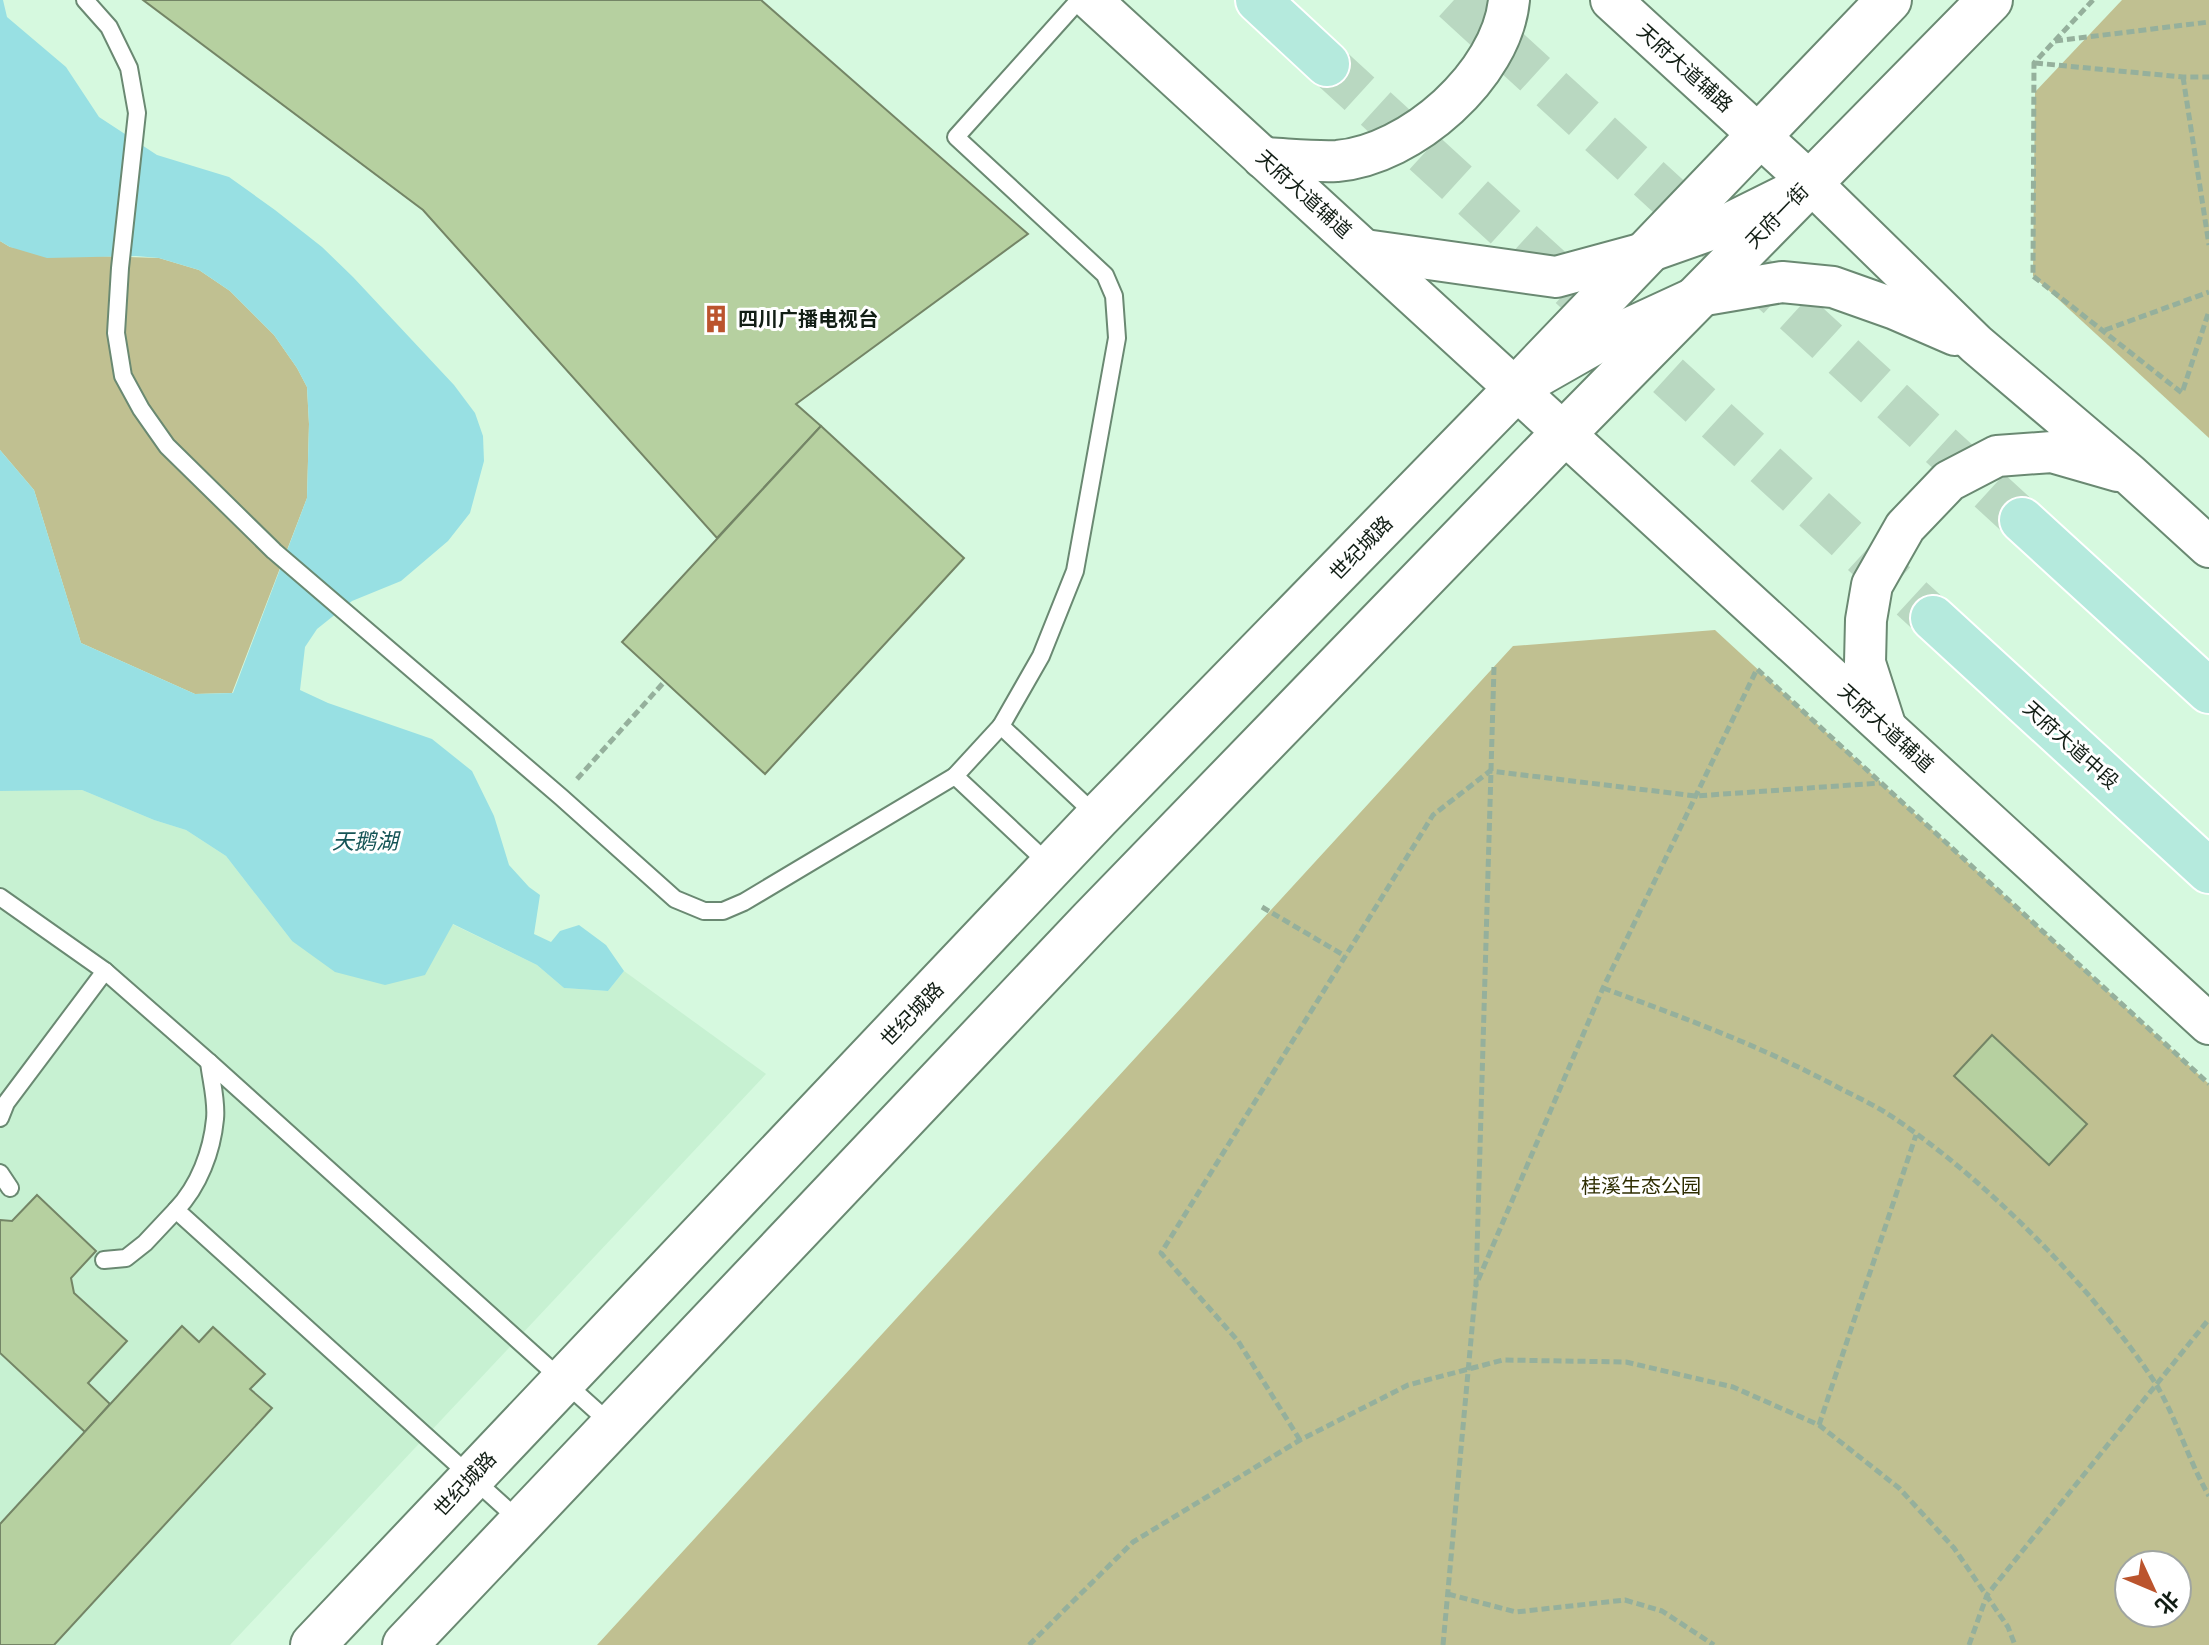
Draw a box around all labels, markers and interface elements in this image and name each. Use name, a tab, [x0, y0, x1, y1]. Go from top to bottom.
street label: 天府大道辅路	[1631, 17, 1739, 119]
street label: 天府大道辅道	[1250, 143, 1358, 245]
street label: 天府一街	[1739, 178, 1815, 254]
building icon: 四川广播电视台	[701, 304, 731, 334]
place label: 四川广播电视台	[738, 305, 878, 333]
street label: 世纪城路	[1323, 510, 1399, 586]
street label: 天府大道辅道	[1832, 677, 1940, 779]
street label: 天府大道中段	[2017, 694, 2125, 796]
water label: 天鹅湖	[332, 826, 401, 857]
street label: 世纪城路	[874, 976, 950, 1052]
park label: 桂溪生态公园	[1581, 1172, 1701, 1200]
street label: 世纪城路	[427, 1445, 503, 1523]
north arrow	[2113, 1549, 2193, 1629]
text: 北	[2148, 1584, 2186, 1621]

